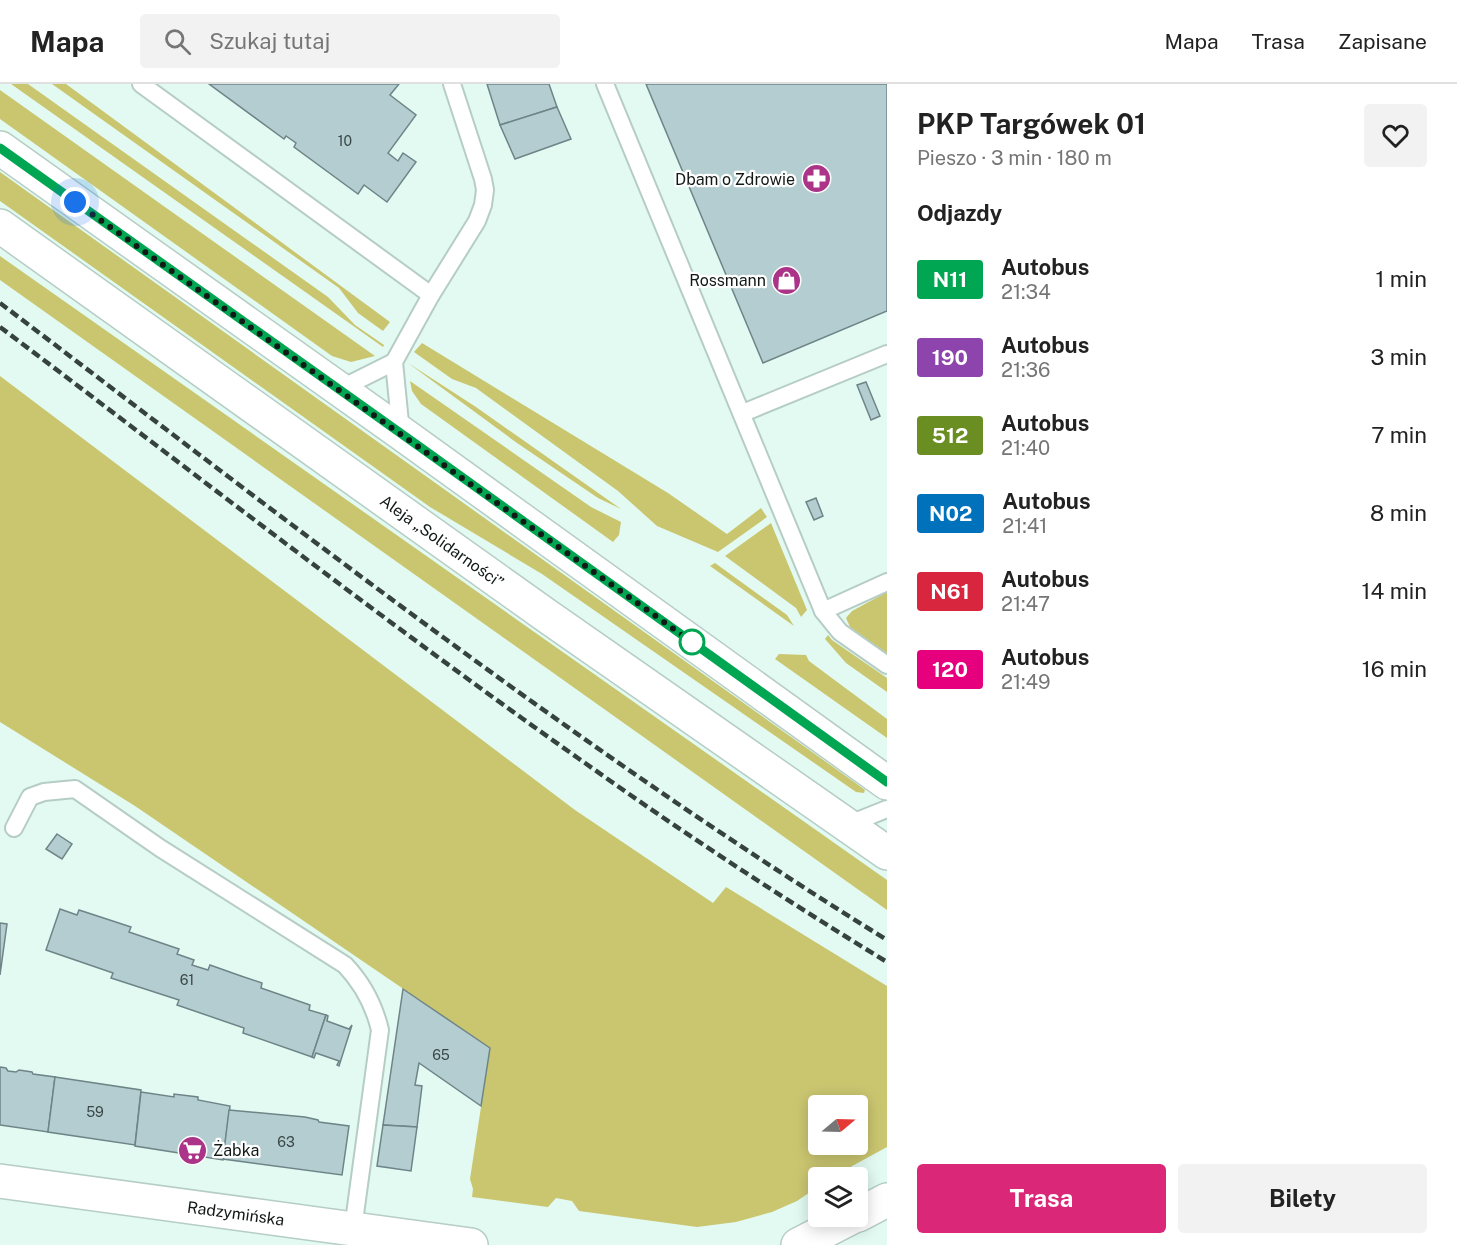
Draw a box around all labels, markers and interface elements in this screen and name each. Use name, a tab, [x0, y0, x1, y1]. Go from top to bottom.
search box	[140, 14, 560, 68]
text: Mapa	[30, 25, 104, 58]
icon: search	[161, 25, 194, 58]
text: Szukaj tutaj	[209, 28, 330, 54]
text: Mapa	[1164, 29, 1219, 54]
text: Trasa	[1252, 29, 1305, 54]
text: Zapisane	[1338, 29, 1427, 54]
button: heart	[1364, 104, 1427, 167]
text: PKP Targówek 01	[917, 107, 1146, 140]
house number: 10	[338, 133, 352, 149]
text: Pieszo · 3 min · 180 m	[917, 146, 1112, 170]
pharmacy icon: Dbam o Zdrowie	[800, 163, 832, 195]
place label: Dbam o Zdrowie	[675, 170, 795, 189]
your location	[60, 187, 90, 217]
text: Odjazdy	[917, 200, 1002, 226]
text: Autobus	[1001, 254, 1089, 280]
shop icon: Rossmann	[771, 264, 803, 296]
text: 1 min	[1375, 266, 1427, 292]
text: N11	[933, 267, 967, 292]
place label: Rossmann	[689, 271, 766, 290]
text: 21:34	[1001, 280, 1051, 304]
text: Autobus	[1001, 332, 1089, 358]
text: 3 min	[1370, 344, 1427, 370]
text: 190	[932, 345, 968, 370]
text: 21:36	[1001, 358, 1051, 382]
text: Autobus	[1001, 410, 1089, 436]
text: 7 min	[1371, 422, 1427, 448]
text: 512	[932, 423, 968, 448]
text: 21:40	[1001, 436, 1050, 460]
text: Autobus	[1002, 488, 1091, 514]
street label: Aleja „Solidarności”	[376, 491, 507, 592]
text: 8 min	[1370, 500, 1427, 526]
text: N02	[929, 501, 972, 526]
text: 21:41	[1002, 514, 1047, 538]
text: Autobus	[1001, 566, 1089, 592]
text: 14 min	[1362, 578, 1427, 604]
text: N61	[930, 579, 970, 604]
text: 21:47	[1001, 592, 1050, 616]
unlabelled marker	[679, 629, 705, 655]
text: Autobus	[1001, 644, 1089, 670]
text: 16 min	[1362, 656, 1427, 682]
text: 120	[932, 657, 968, 682]
text: 21:49	[1001, 670, 1051, 694]
house number: 61	[180, 972, 194, 988]
house number: 65	[432, 1047, 450, 1063]
north arrow	[808, 1095, 868, 1155]
map controls	[808, 1095, 868, 1227]
house number: 59	[86, 1104, 104, 1120]
supermarket icon: Żabka	[176, 1134, 208, 1166]
house number: 63	[277, 1134, 295, 1150]
place label: Żabka	[213, 1140, 259, 1160]
button: Trasa	[917, 1164, 1166, 1233]
button: Bilety	[1178, 1164, 1427, 1233]
button: layers	[808, 1167, 868, 1227]
street label: Radzymińska	[186, 1198, 286, 1230]

